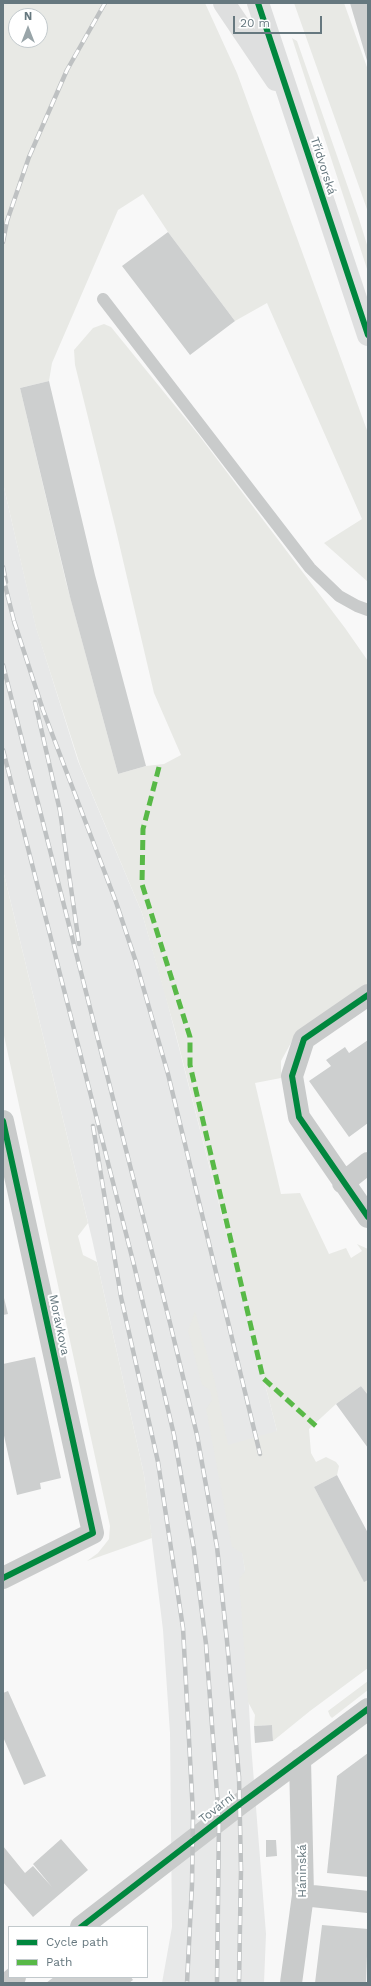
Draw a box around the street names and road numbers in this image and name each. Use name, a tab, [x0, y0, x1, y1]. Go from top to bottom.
street label: Třídvorská	[307, 135, 339, 197]
street label: Morávkova	[46, 1293, 72, 1357]
street label: Tovární	[196, 1790, 238, 1826]
street label: Háninská	[295, 1844, 309, 1898]

